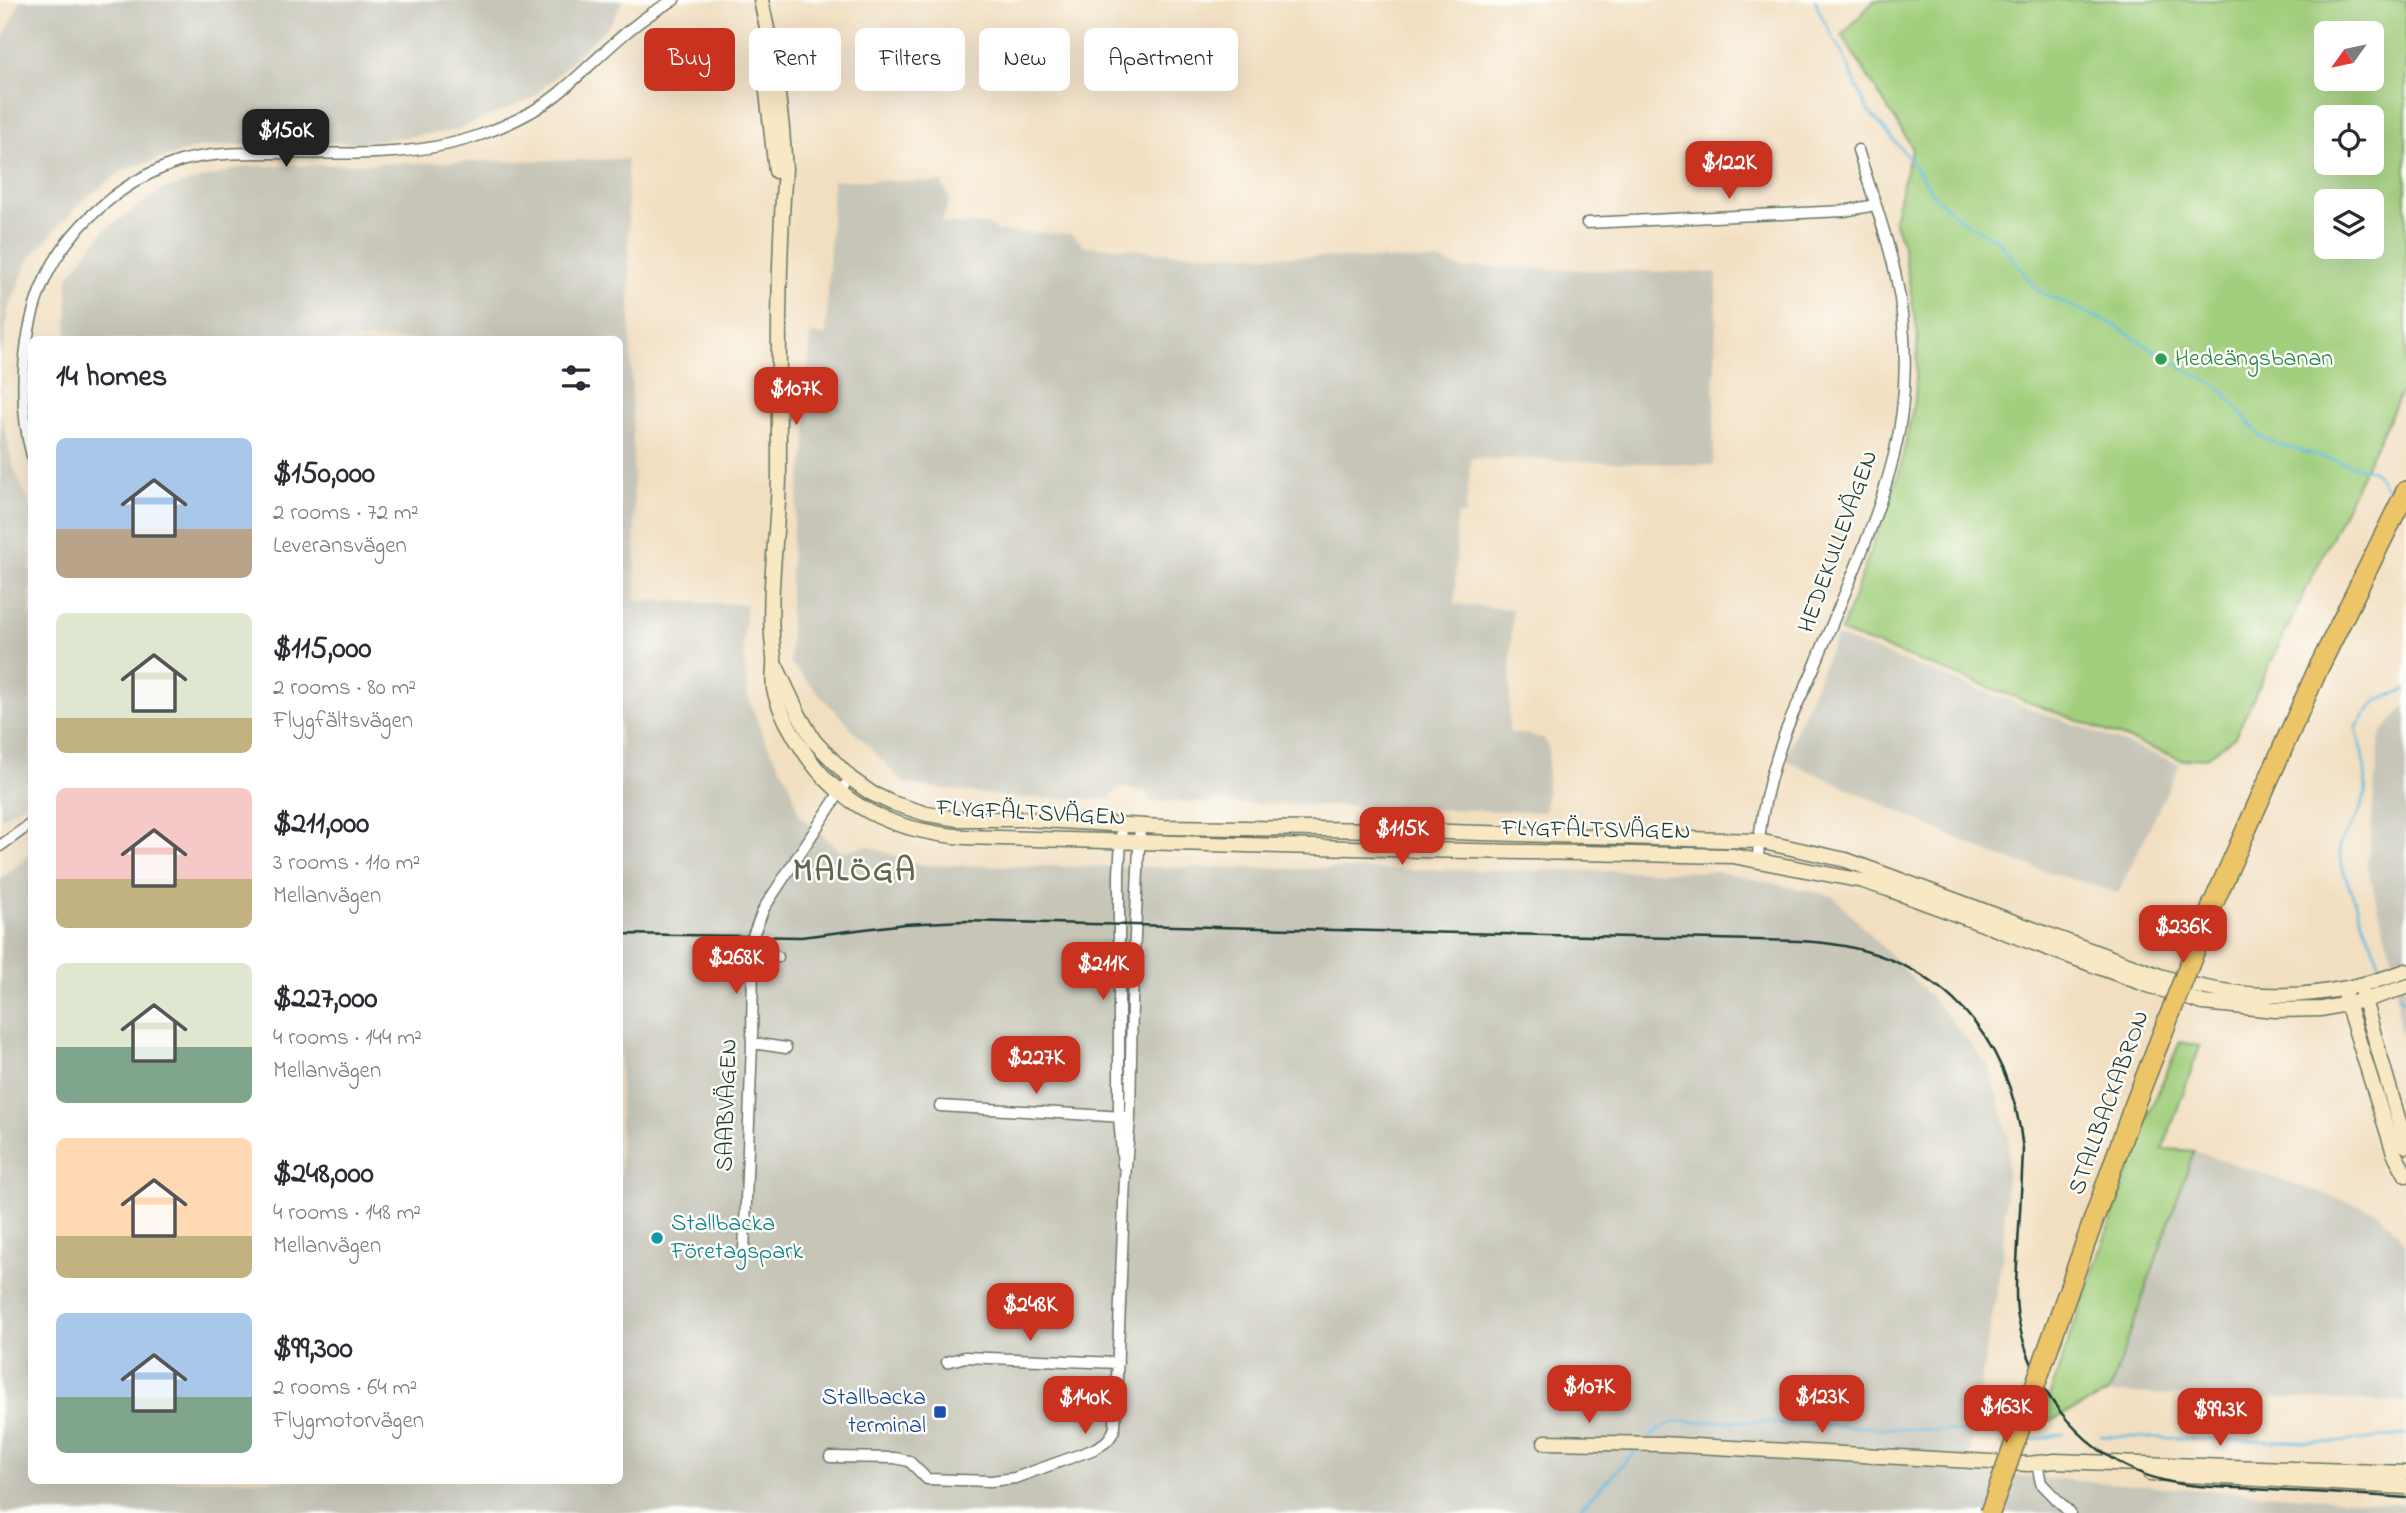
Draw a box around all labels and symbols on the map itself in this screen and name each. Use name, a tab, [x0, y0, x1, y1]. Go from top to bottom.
north arrow	[2314, 21, 2384, 91]
pin: $150K	[237, 110, 335, 169]
pin: $122K	[1680, 142, 1778, 201]
place label: Hedeängsbanan	[2175, 342, 2333, 377]
marker: Hedeängsbanan	[2153, 351, 2169, 367]
pin: $107K	[747, 368, 845, 427]
street label: HEDEKULLEVÄGEN	[1790, 446, 1888, 638]
street label: FLYGFÄLTSVÄGEN	[935, 792, 1126, 836]
pin: $115K	[1353, 808, 1451, 867]
street label: FLYGFÄLTSVÄGEN	[1500, 812, 1691, 850]
district label: MALÖGA	[793, 849, 917, 896]
pin: $236K	[2134, 906, 2232, 965]
pin: $268K	[687, 936, 785, 996]
pin: $211K	[1054, 942, 1152, 1002]
street label: STALLBACKABRON	[2060, 1006, 2160, 1200]
pin: $227K	[987, 1036, 1085, 1096]
street label: SAABVÄGEN	[708, 1038, 748, 1172]
place label: Stallbacka Företagspark	[670, 1207, 804, 1270]
marker: Stallbacka Företagspark	[649, 1230, 665, 1246]
pin: $248K	[981, 1284, 1079, 1343]
pin: $107K	[1540, 1366, 1638, 1425]
pin: $140K	[1036, 1376, 1134, 1436]
pin: $123K	[1773, 1376, 1871, 1435]
place label: Stallbacka terminal	[822, 1381, 926, 1444]
pin: $163K	[1957, 1386, 2055, 1445]
pin: $99.3K	[2163, 1388, 2277, 1448]
marker: Stallbacka terminal	[932, 1404, 948, 1420]

